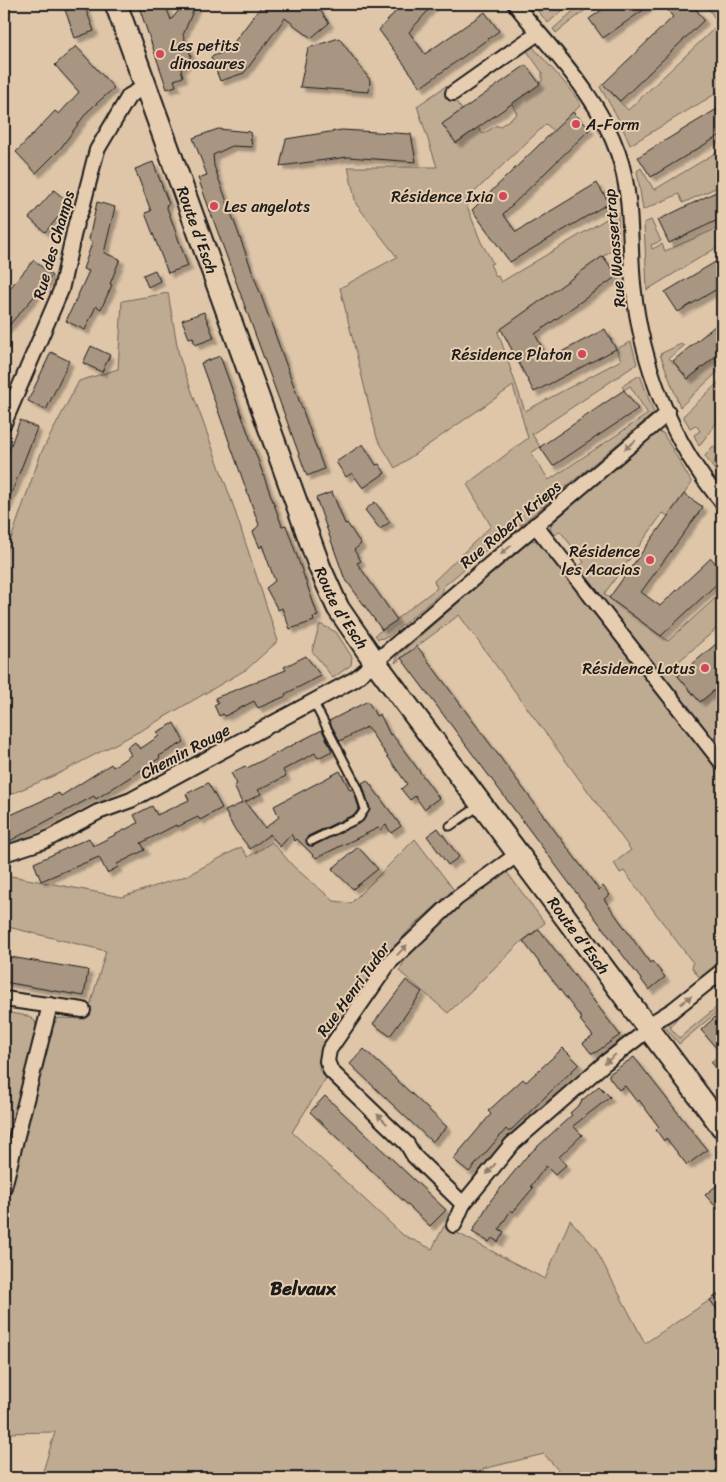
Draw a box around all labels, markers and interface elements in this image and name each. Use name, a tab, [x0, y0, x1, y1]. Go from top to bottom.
place label: Les petits dinosaures	[170, 31, 246, 78]
marker: Les petits dinosaures	[154, 48, 166, 60]
place label: A-Form	[585, 110, 640, 139]
marker: A-Form	[570, 118, 582, 130]
street label: Route d'Esch	[168, 182, 226, 278]
place label: Résidence Ixia	[391, 182, 494, 211]
street label: Rue des Champs	[24, 187, 83, 303]
street label: Rue Waassertrap	[595, 187, 634, 308]
marker: Résidence Ixia	[497, 190, 509, 202]
place label: Les angelots	[224, 192, 310, 221]
marker: Les angelots	[208, 200, 220, 212]
place label: Résidence Platon	[452, 340, 572, 369]
marker: Résidence Platon	[576, 348, 588, 360]
one-way arrow	[624, 439, 637, 450]
street label: Rue Robert Krieps	[453, 473, 568, 576]
place label: Résidence les Acacias	[561, 537, 641, 584]
one-way arrow	[500, 544, 513, 555]
marker: Résidence les Acacias	[644, 554, 656, 566]
street label: Route d'Esch	[306, 562, 376, 655]
place label: Résidence Lotus	[582, 654, 695, 683]
marker: Résidence Lotus	[699, 662, 711, 674]
street label: Chemin Rouge	[135, 715, 236, 787]
street label: Route d'Esch	[539, 890, 618, 981]
street label: Rue Henri Tudor	[309, 935, 399, 1043]
one-way arrow	[395, 945, 407, 957]
one-way arrow	[679, 995, 692, 1005]
one-way arrow	[604, 1053, 617, 1064]
one-way arrow	[376, 1113, 388, 1125]
one-way arrow	[486, 1162, 497, 1175]
district label: Belvaux	[270, 1272, 337, 1305]

